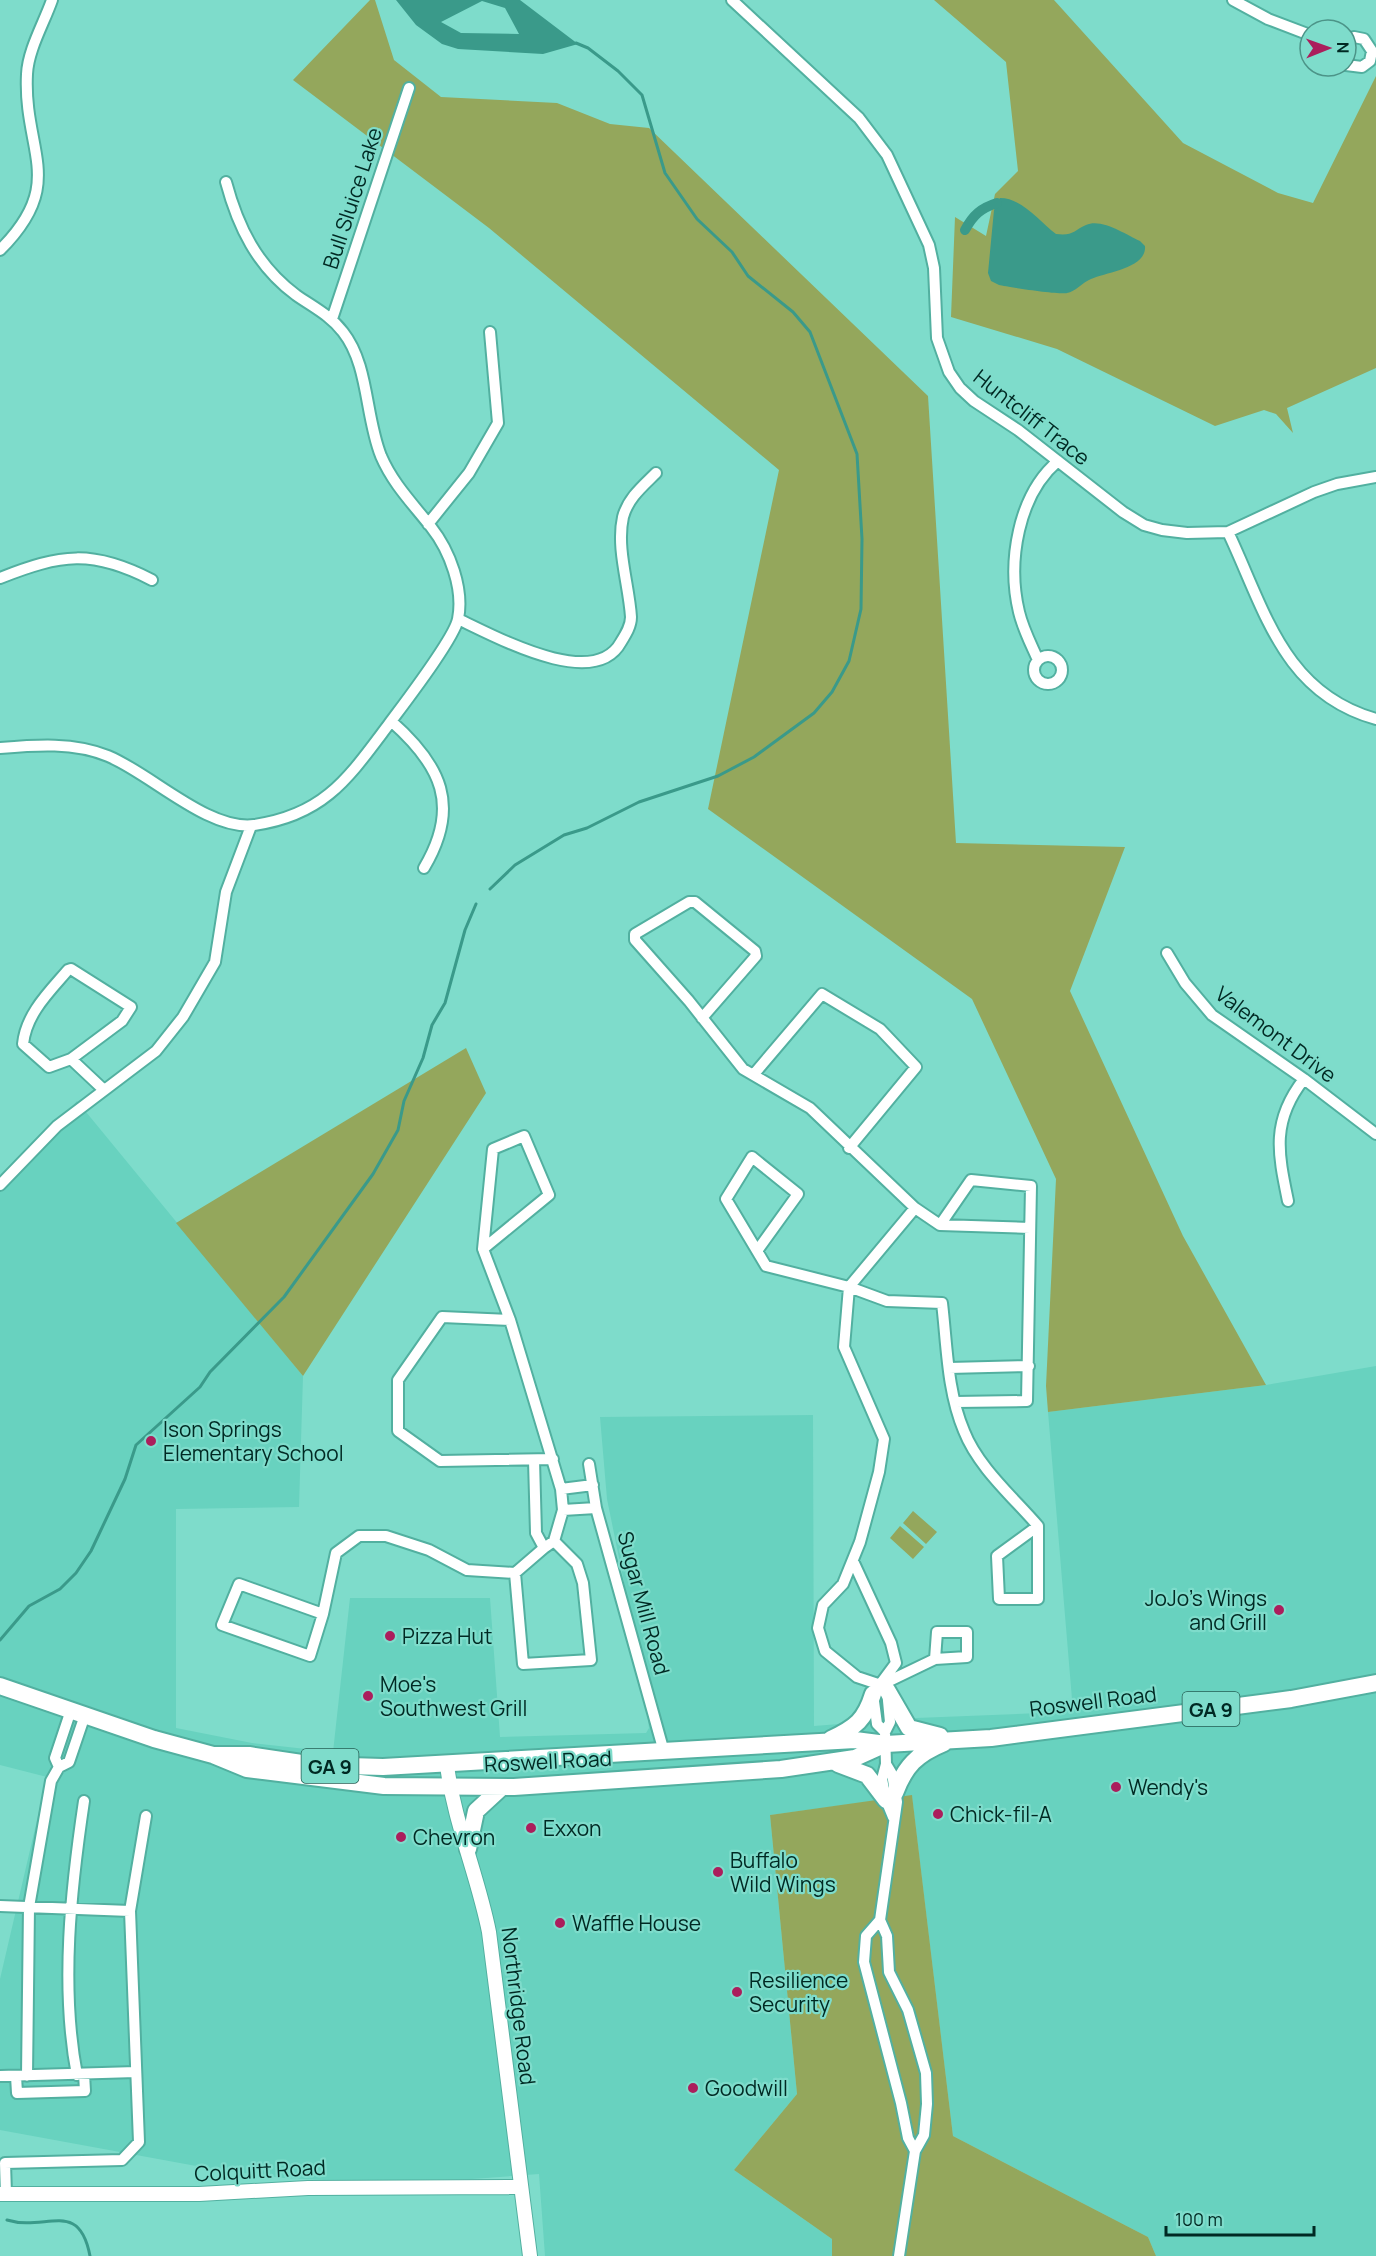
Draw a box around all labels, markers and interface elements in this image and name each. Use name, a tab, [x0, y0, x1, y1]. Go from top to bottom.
north arrow	[1298, 18, 1358, 78]
text: N	[1332, 42, 1354, 54]
street label: Bull Sluice Lake	[316, 124, 388, 272]
street label: Huntcliff Trace	[968, 363, 1096, 471]
street label: Valemont Drive	[1210, 979, 1342, 1089]
place label: Ison Springs Elementary School	[163, 1415, 344, 1467]
marker: Ison Springs Elementary School	[144, 1434, 158, 1448]
street label: Sugar Mill Road	[611, 1528, 677, 1678]
place label: JoJo's Wings and Grill	[1145, 1584, 1267, 1636]
marker: JoJo's Wings and Grill	[1272, 1603, 1286, 1617]
place label: Pizza Hut	[402, 1622, 492, 1650]
marker: Pizza Hut	[383, 1629, 397, 1643]
place label: Moe's Southwest Grill	[380, 1670, 527, 1722]
street label: Roswell Road	[1028, 1679, 1158, 1723]
marker: Moe's Southwest Grill	[361, 1689, 375, 1703]
road number: GA 9	[1182, 1692, 1240, 1726]
street label: Roswell Road	[483, 1744, 613, 1778]
road number: GA 9	[302, 1749, 358, 1783]
place label: Wendy's	[1128, 1773, 1208, 1801]
marker: Wendy's	[1109, 1780, 1123, 1794]
place label: Chick-fil-A	[950, 1800, 1052, 1828]
marker: Chick-fil-A	[931, 1807, 945, 1821]
place label: Exxon	[543, 1814, 602, 1842]
marker: Exxon	[524, 1821, 538, 1835]
place label: Chevron	[413, 1823, 495, 1851]
marker: Chevron	[394, 1830, 408, 1844]
place label: Buffalo Wild Wings	[730, 1846, 836, 1898]
marker: Buffalo Wild Wings	[711, 1865, 725, 1879]
place label: Waffle House	[572, 1909, 701, 1937]
marker: Waffle House	[553, 1916, 567, 1930]
street label: Northridge Road	[495, 1925, 543, 2087]
place label: Resilience Security	[749, 1966, 848, 2018]
marker: Resilience Security	[730, 1985, 744, 1999]
place label: Goodwill	[705, 2074, 788, 2102]
marker: Goodwill	[686, 2081, 700, 2095]
street label: Colquitt Road	[193, 2153, 327, 2187]
scale bar	[1166, 2199, 1314, 2237]
text: 100 m	[1175, 2207, 1223, 2231]

